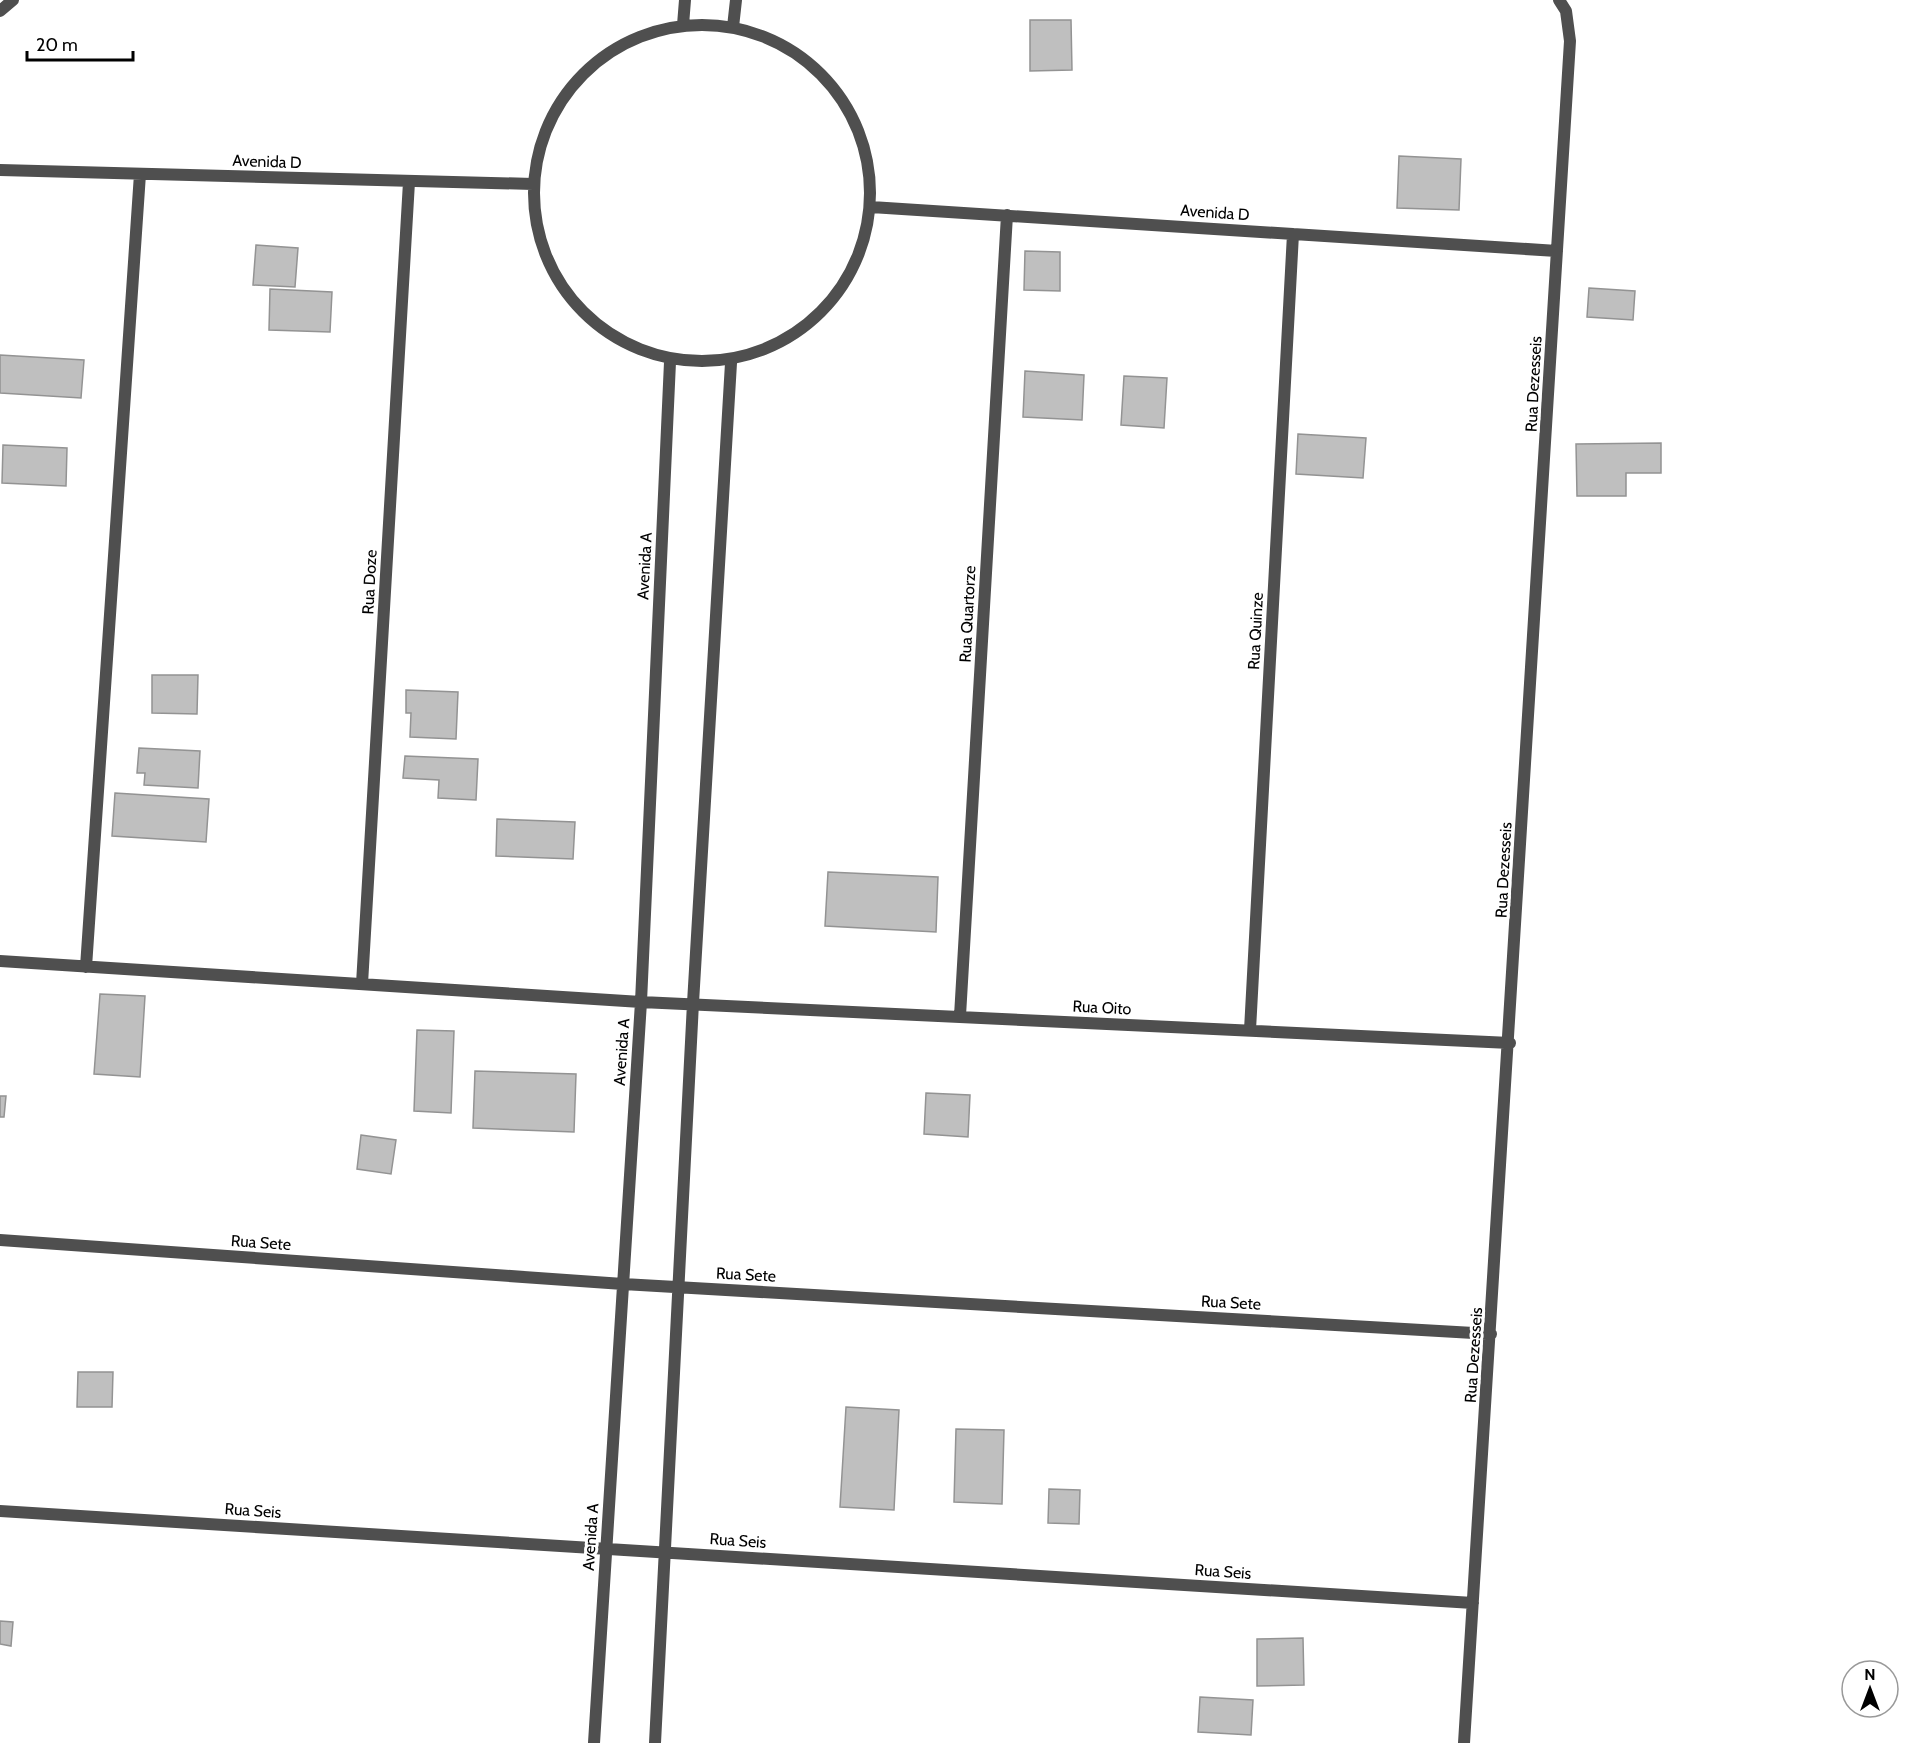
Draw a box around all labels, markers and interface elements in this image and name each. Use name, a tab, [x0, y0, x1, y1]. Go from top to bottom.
scale bar	[27, 24, 134, 62]
text: 20 m	[36, 34, 78, 56]
street label: Avenida D	[232, 151, 302, 172]
street label: Avenida D	[1180, 201, 1250, 224]
street label: Rua Dezesseis	[1522, 335, 1546, 432]
street label: Avenida A	[633, 532, 656, 600]
street label: Rua Doze	[358, 549, 381, 615]
street label: Rua Quartorze	[955, 565, 980, 663]
street label: Rua Quinze	[1244, 592, 1267, 670]
street label: Rua Dezesseis	[1492, 821, 1516, 918]
street label: Rua Oito	[1072, 996, 1132, 1019]
street label: Avenida A	[610, 1018, 633, 1086]
street label: Rua Sete	[230, 1231, 292, 1254]
street label: Rua Sete	[715, 1263, 777, 1286]
street label: Rua Sete	[1200, 1291, 1262, 1314]
street label: Rua Dezesseis	[1461, 1306, 1486, 1404]
street label: Rua Seis	[224, 1499, 282, 1522]
street label: Avenida A	[579, 1503, 602, 1571]
street label: Rua Seis	[709, 1529, 767, 1552]
street label: Rua Seis	[1194, 1560, 1252, 1583]
north arrow	[1840, 1659, 1900, 1719]
text: N	[1864, 1665, 1876, 1684]

